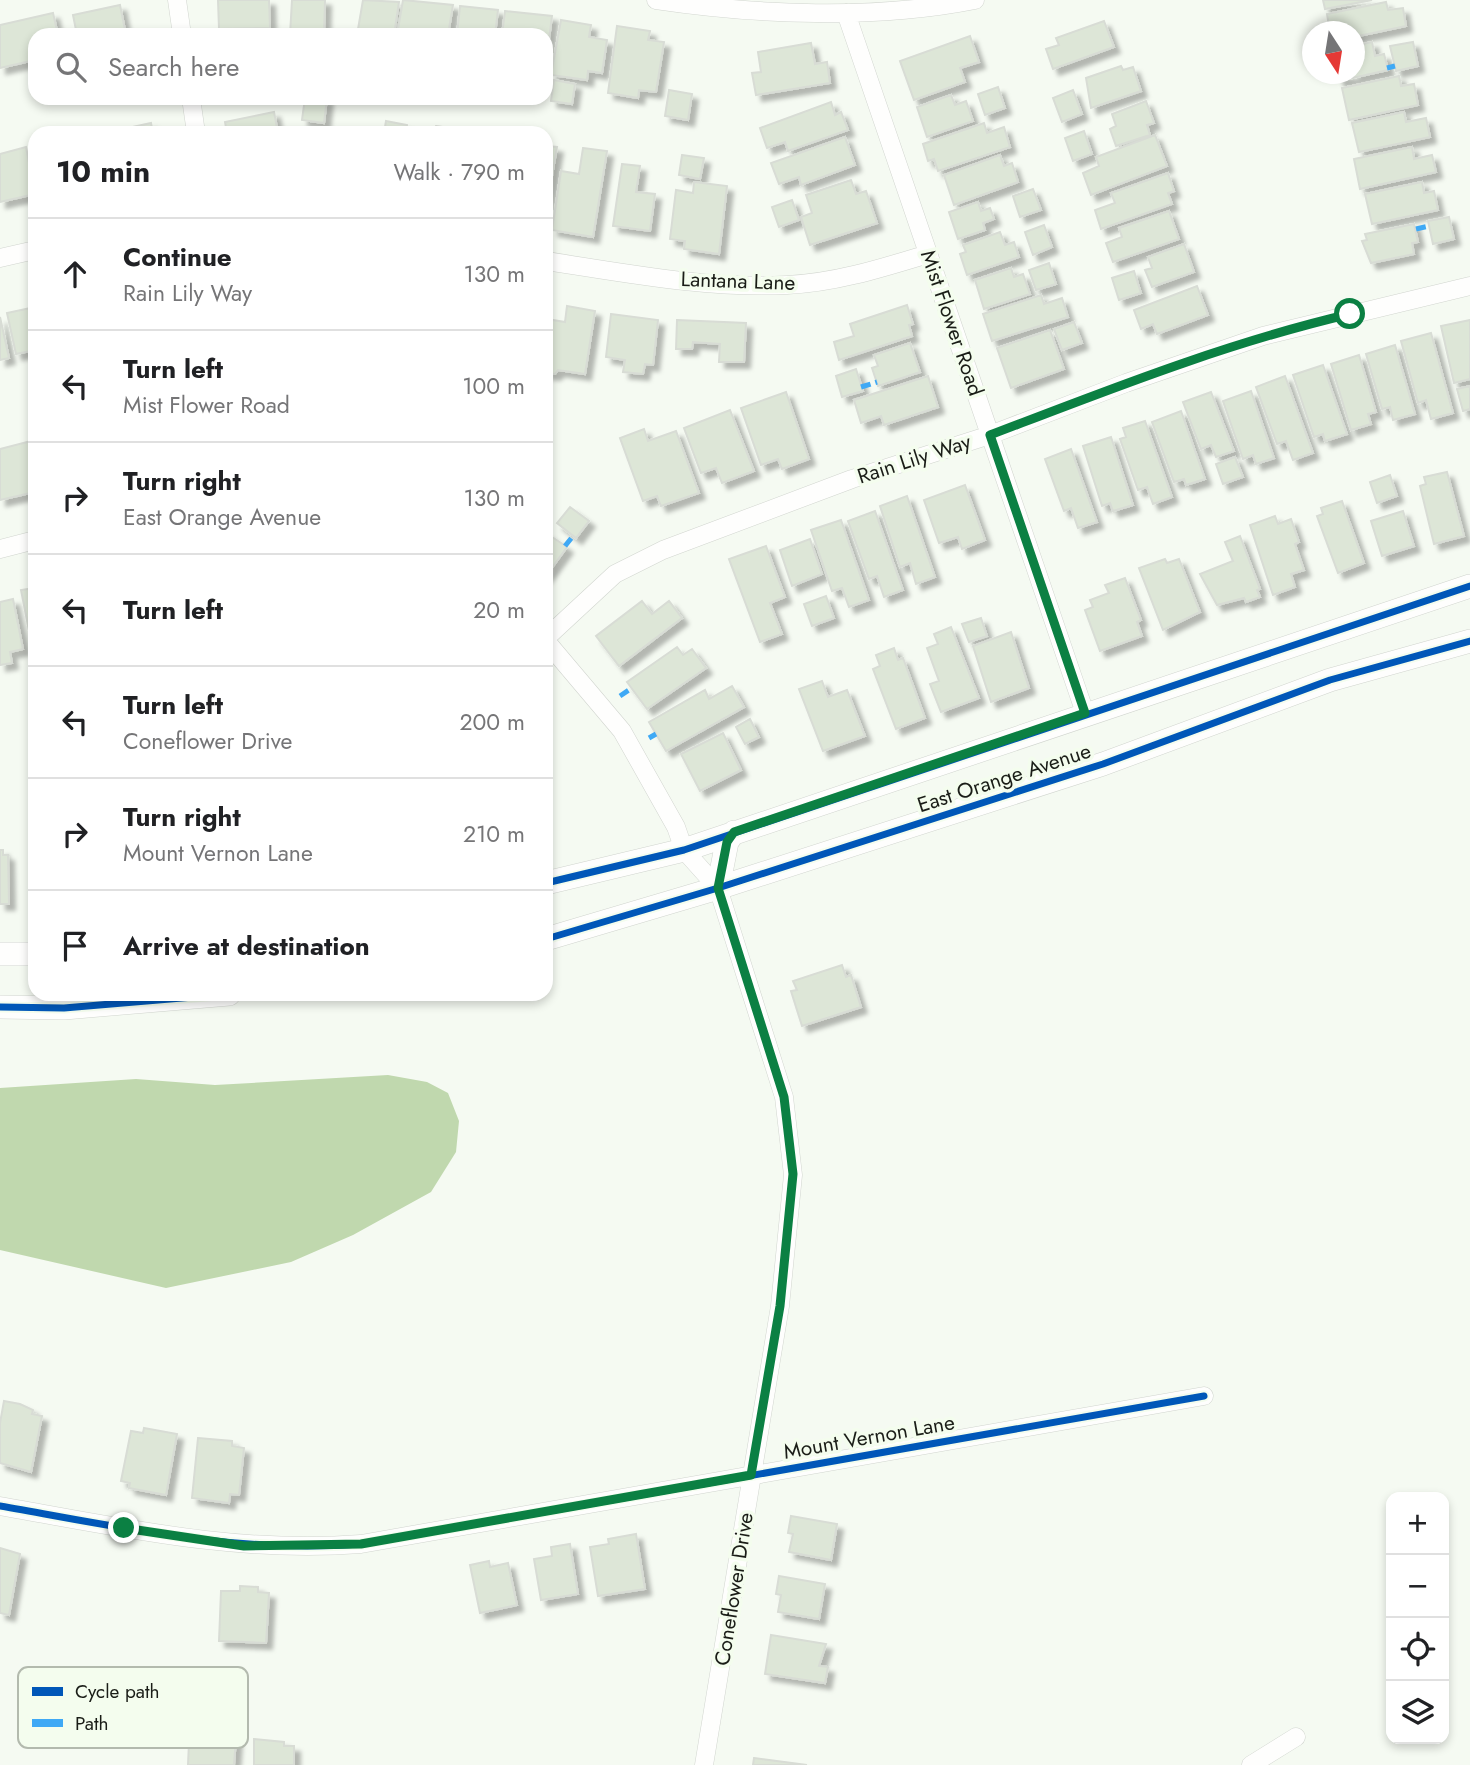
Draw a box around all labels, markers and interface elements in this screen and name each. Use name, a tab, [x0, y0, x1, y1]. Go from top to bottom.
north arrow	[1302, 21, 1365, 84]
search box	[28, 28, 553, 105]
icon: search	[52, 48, 90, 86]
text: Search here	[108, 48, 240, 86]
text: 10 min	[56, 150, 150, 193]
text: Walk · 790 m	[393, 155, 525, 189]
text: Continue	[123, 238, 232, 276]
street label: Mist Flower Road	[913, 246, 991, 400]
icon: ahead	[56, 255, 94, 293]
text: 130 m	[463, 257, 525, 291]
street label: Lantana Lane	[680, 264, 796, 298]
text: Rain Lily Way	[123, 276, 252, 310]
route start	[1334, 298, 1365, 329]
text: Turn left	[123, 350, 223, 388]
icon: left	[56, 367, 94, 405]
text: 100 m	[462, 369, 525, 403]
text: Mist Flower Road	[123, 388, 290, 422]
street label: Rain Lily Way	[853, 426, 975, 491]
text: Turn right	[123, 462, 241, 500]
icon: right	[56, 479, 94, 517]
text: 130 m	[463, 481, 525, 515]
text: East Orange Avenue	[123, 500, 321, 534]
icon: left	[56, 591, 94, 629]
text: Turn left	[123, 591, 223, 629]
text: 20 m	[473, 593, 525, 627]
text: Turn left	[123, 686, 223, 724]
icon: left	[56, 703, 94, 741]
text: 200 m	[459, 705, 525, 739]
text: Coneflower Drive	[123, 724, 292, 758]
street label: East Orange Avenue	[913, 736, 1095, 820]
text: Turn right	[123, 798, 241, 836]
icon: right	[56, 815, 94, 853]
text: 210 m	[463, 817, 525, 851]
text: Mount Vernon Lane	[123, 836, 313, 870]
icon: arrive	[56, 927, 94, 965]
text: Arrive at destination	[123, 927, 370, 965]
street label: Mount Vernon Lane	[781, 1407, 957, 1467]
map controls	[1386, 1492, 1449, 1744]
button: +	[1386, 1492, 1449, 1555]
street label: Coneflower Drive	[707, 1510, 761, 1668]
route end	[108, 1512, 139, 1543]
button: −	[1386, 1555, 1449, 1618]
button: locate	[1386, 1618, 1449, 1681]
legend	[18, 1667, 248, 1748]
text: Cycle path	[75, 1678, 160, 1705]
button: layers	[1386, 1681, 1449, 1744]
text: Path	[75, 1710, 109, 1737]

